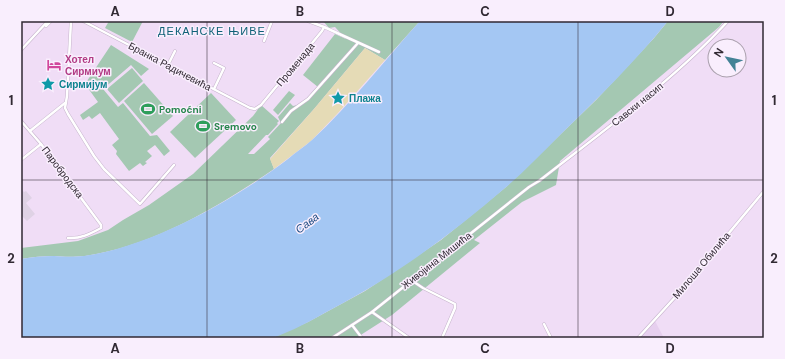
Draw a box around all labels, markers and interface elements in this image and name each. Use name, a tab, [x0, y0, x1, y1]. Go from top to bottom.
text: A	[110, 3, 120, 20]
text: B	[296, 3, 304, 20]
text: C	[480, 3, 490, 20]
text: D	[665, 3, 675, 20]
district label: ДЕКАНСКЕ ЊИВЕ	[158, 24, 266, 38]
north arrow	[707, 38, 747, 78]
street label: Бранка Радичевића	[126, 39, 214, 94]
street label: Променада	[273, 39, 318, 89]
text: N	[711, 45, 727, 60]
place label: Хотел Сирмиум	[65, 53, 111, 78]
hotel icon: Хотел Сирмиум	[46, 57, 62, 73]
place icon: Сирмијум	[40, 76, 56, 92]
place label: Сирмијум	[59, 78, 108, 91]
street label: Савски насип	[609, 80, 666, 129]
place icon: Плажа	[330, 90, 346, 106]
text: 1	[9, 92, 13, 109]
place label: Плажа	[349, 92, 381, 105]
text: 1	[772, 92, 776, 109]
sports icon: Pomoćni	[140, 101, 156, 117]
place label: Pomoćni	[159, 103, 202, 116]
sports icon: Sremovo	[195, 118, 211, 134]
place label: Sremovo	[214, 120, 257, 133]
street label: Паробродска	[39, 144, 87, 201]
water label: Сава	[292, 210, 322, 236]
street label: Живојина Мишића	[399, 229, 474, 292]
street label: Милоша Обилића	[670, 229, 733, 301]
text: 2	[7, 250, 15, 267]
text: 2	[770, 250, 778, 267]
text: A	[110, 340, 120, 357]
text: B	[296, 340, 304, 357]
text: C	[480, 340, 490, 357]
text: D	[665, 340, 675, 357]

